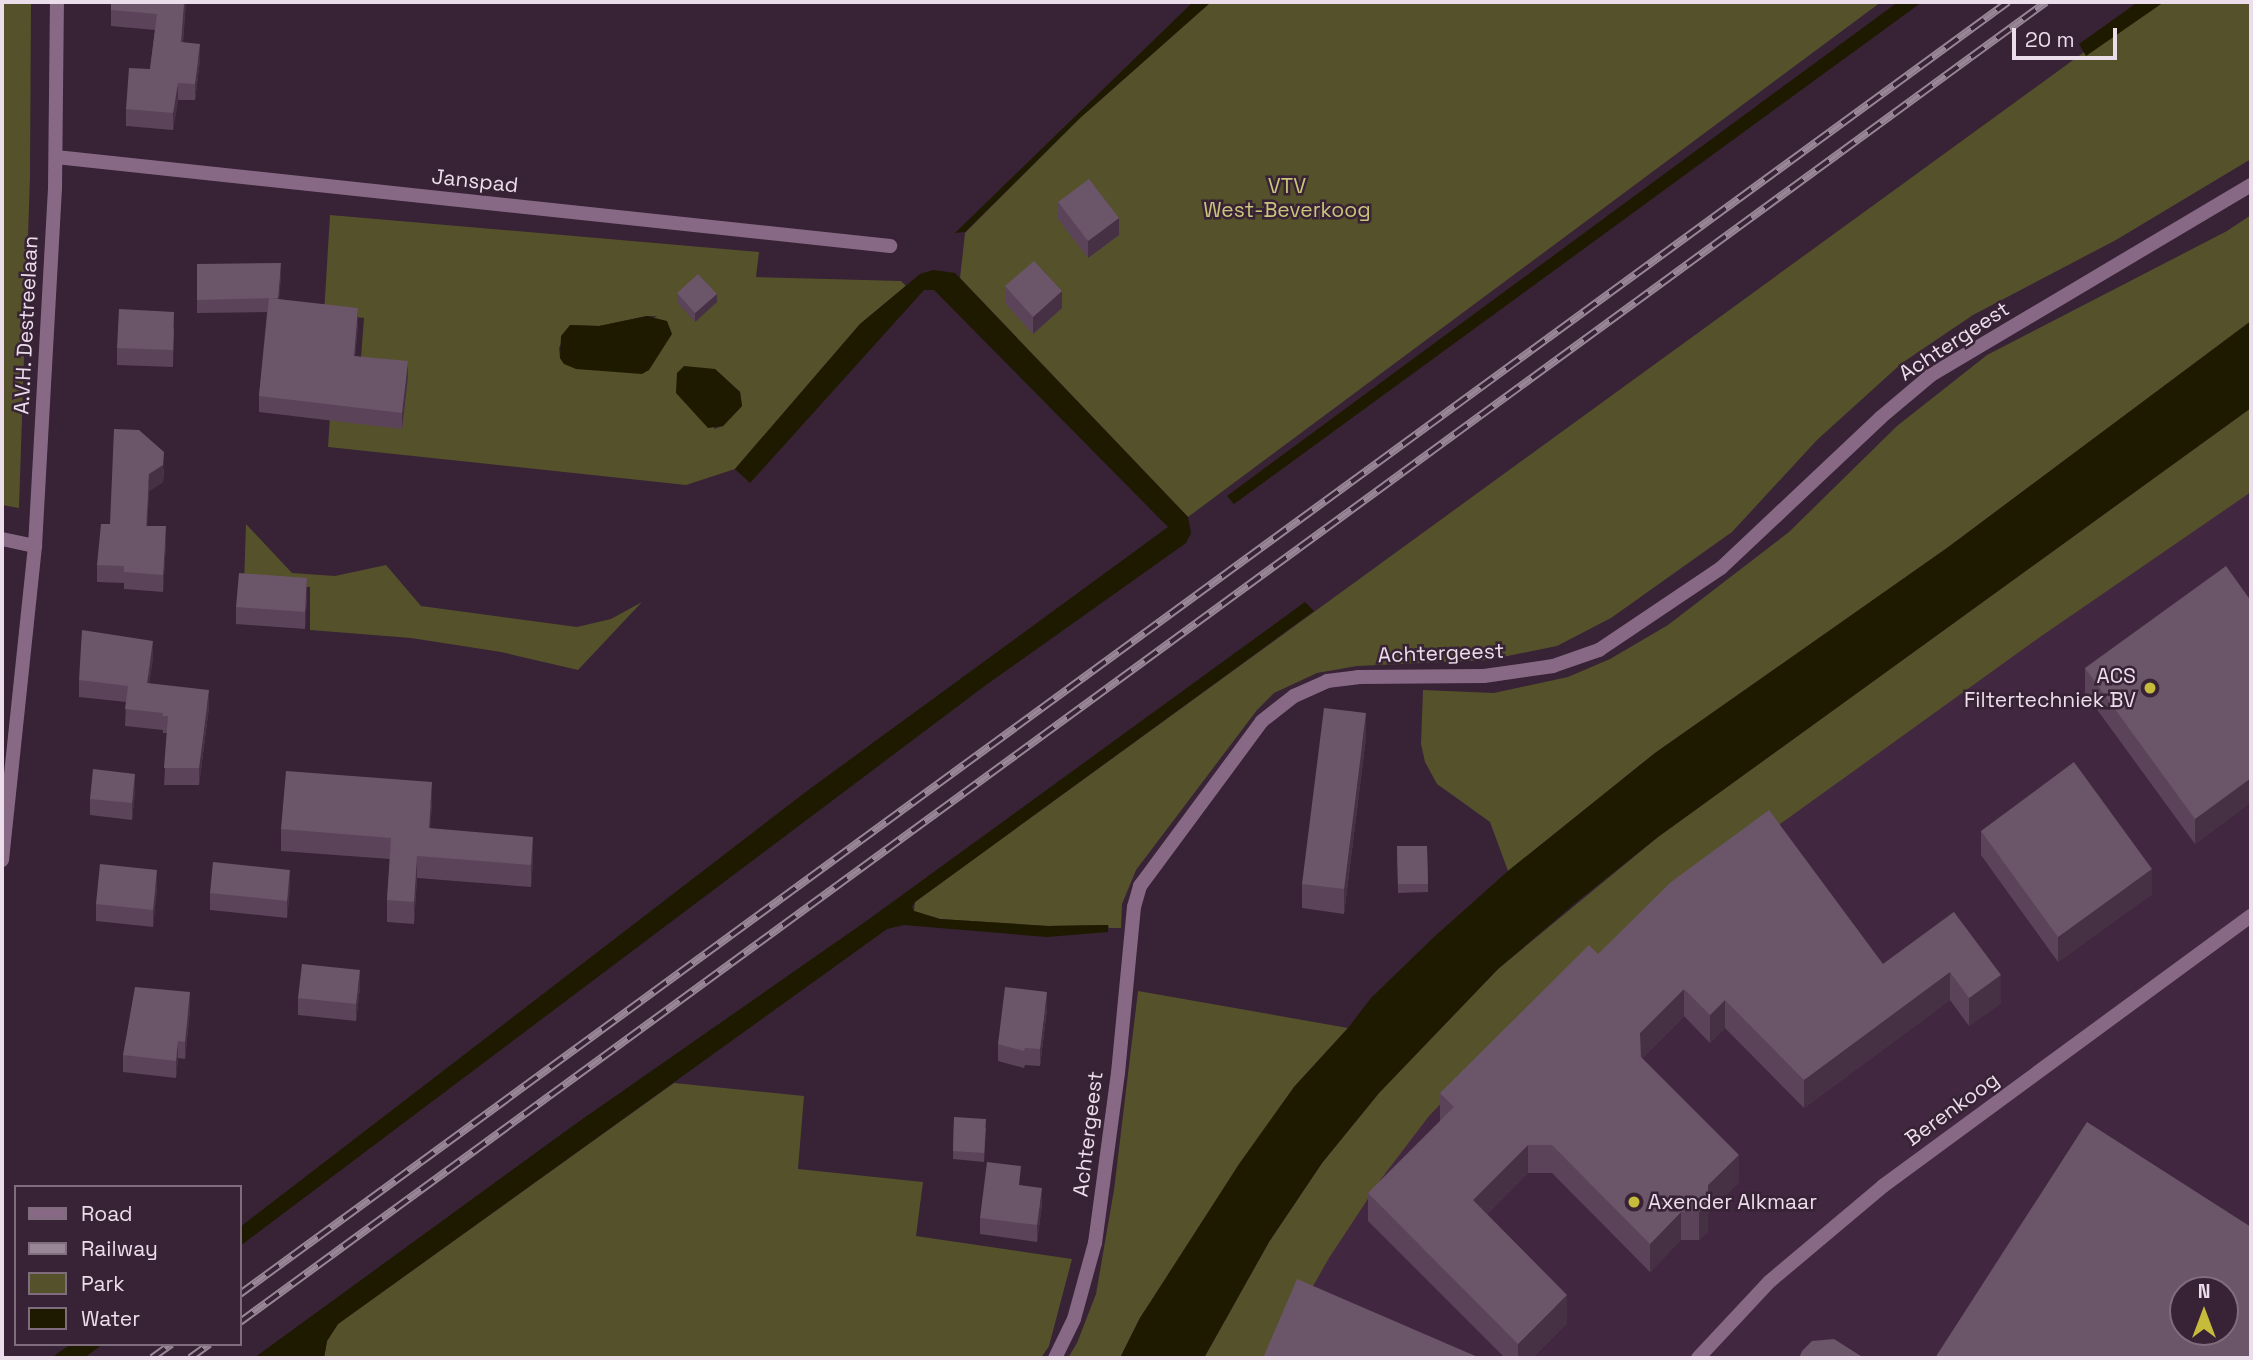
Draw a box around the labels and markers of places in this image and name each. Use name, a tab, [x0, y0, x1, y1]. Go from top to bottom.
place label: ACS Filtertechniek BV	[1964, 663, 2136, 713]
marker: ACS Filtertechniek BV	[2142, 680, 2158, 696]
place label: Axender Alkmaar	[1648, 1189, 1817, 1215]
marker: Axender Alkmaar	[1626, 1194, 1642, 1210]

